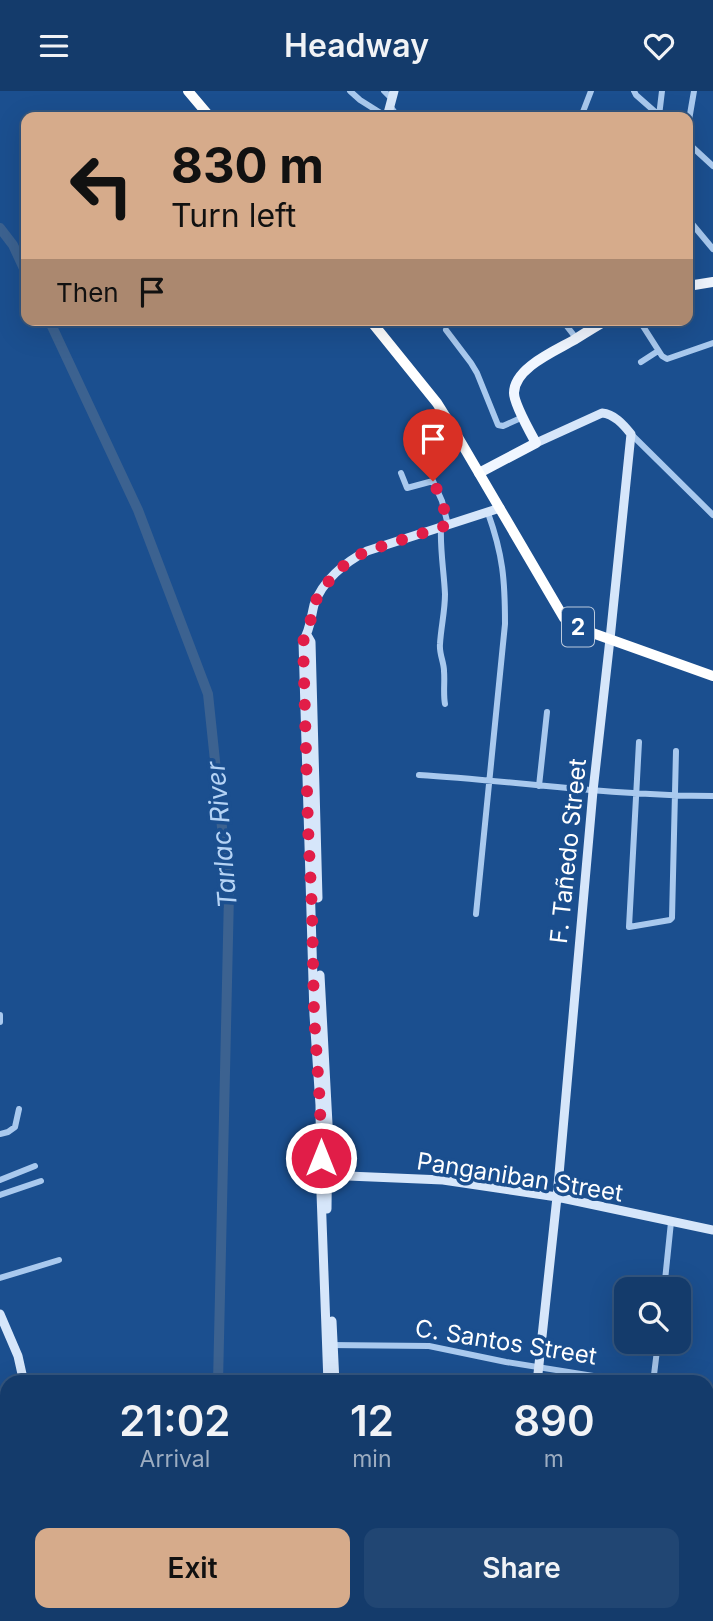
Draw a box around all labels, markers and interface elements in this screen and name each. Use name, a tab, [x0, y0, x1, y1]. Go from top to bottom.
text: Headway	[284, 26, 429, 65]
icon: menu	[35, 27, 73, 65]
icon: heart	[640, 27, 678, 65]
text: 830 m	[171, 136, 324, 195]
icon: left	[56, 140, 147, 231]
text: Turn left	[171, 196, 296, 235]
icon: arrive	[133, 273, 171, 311]
text: Then	[56, 277, 119, 308]
pin	[403, 409, 463, 481]
icon: arrive	[414, 420, 452, 458]
road number: 2	[562, 607, 594, 647]
street label: F. Tañedo Street	[544, 757, 592, 945]
water label: Tarlac River	[199, 759, 243, 910]
position arrow	[284, 1121, 358, 1195]
street label: Panganiban Street	[415, 1146, 625, 1208]
map controls	[614, 1277, 691, 1354]
button: search	[614, 1277, 691, 1354]
street label: C. Santos Street	[413, 1313, 599, 1371]
text: 21:02	[119, 1395, 231, 1446]
text: 12	[350, 1395, 394, 1446]
text: 890	[513, 1395, 595, 1446]
text: Arrival	[140, 1445, 210, 1473]
text: min	[352, 1445, 392, 1473]
text: m	[544, 1445, 564, 1473]
button: Exit	[35, 1528, 350, 1608]
button: Share	[364, 1528, 679, 1608]

